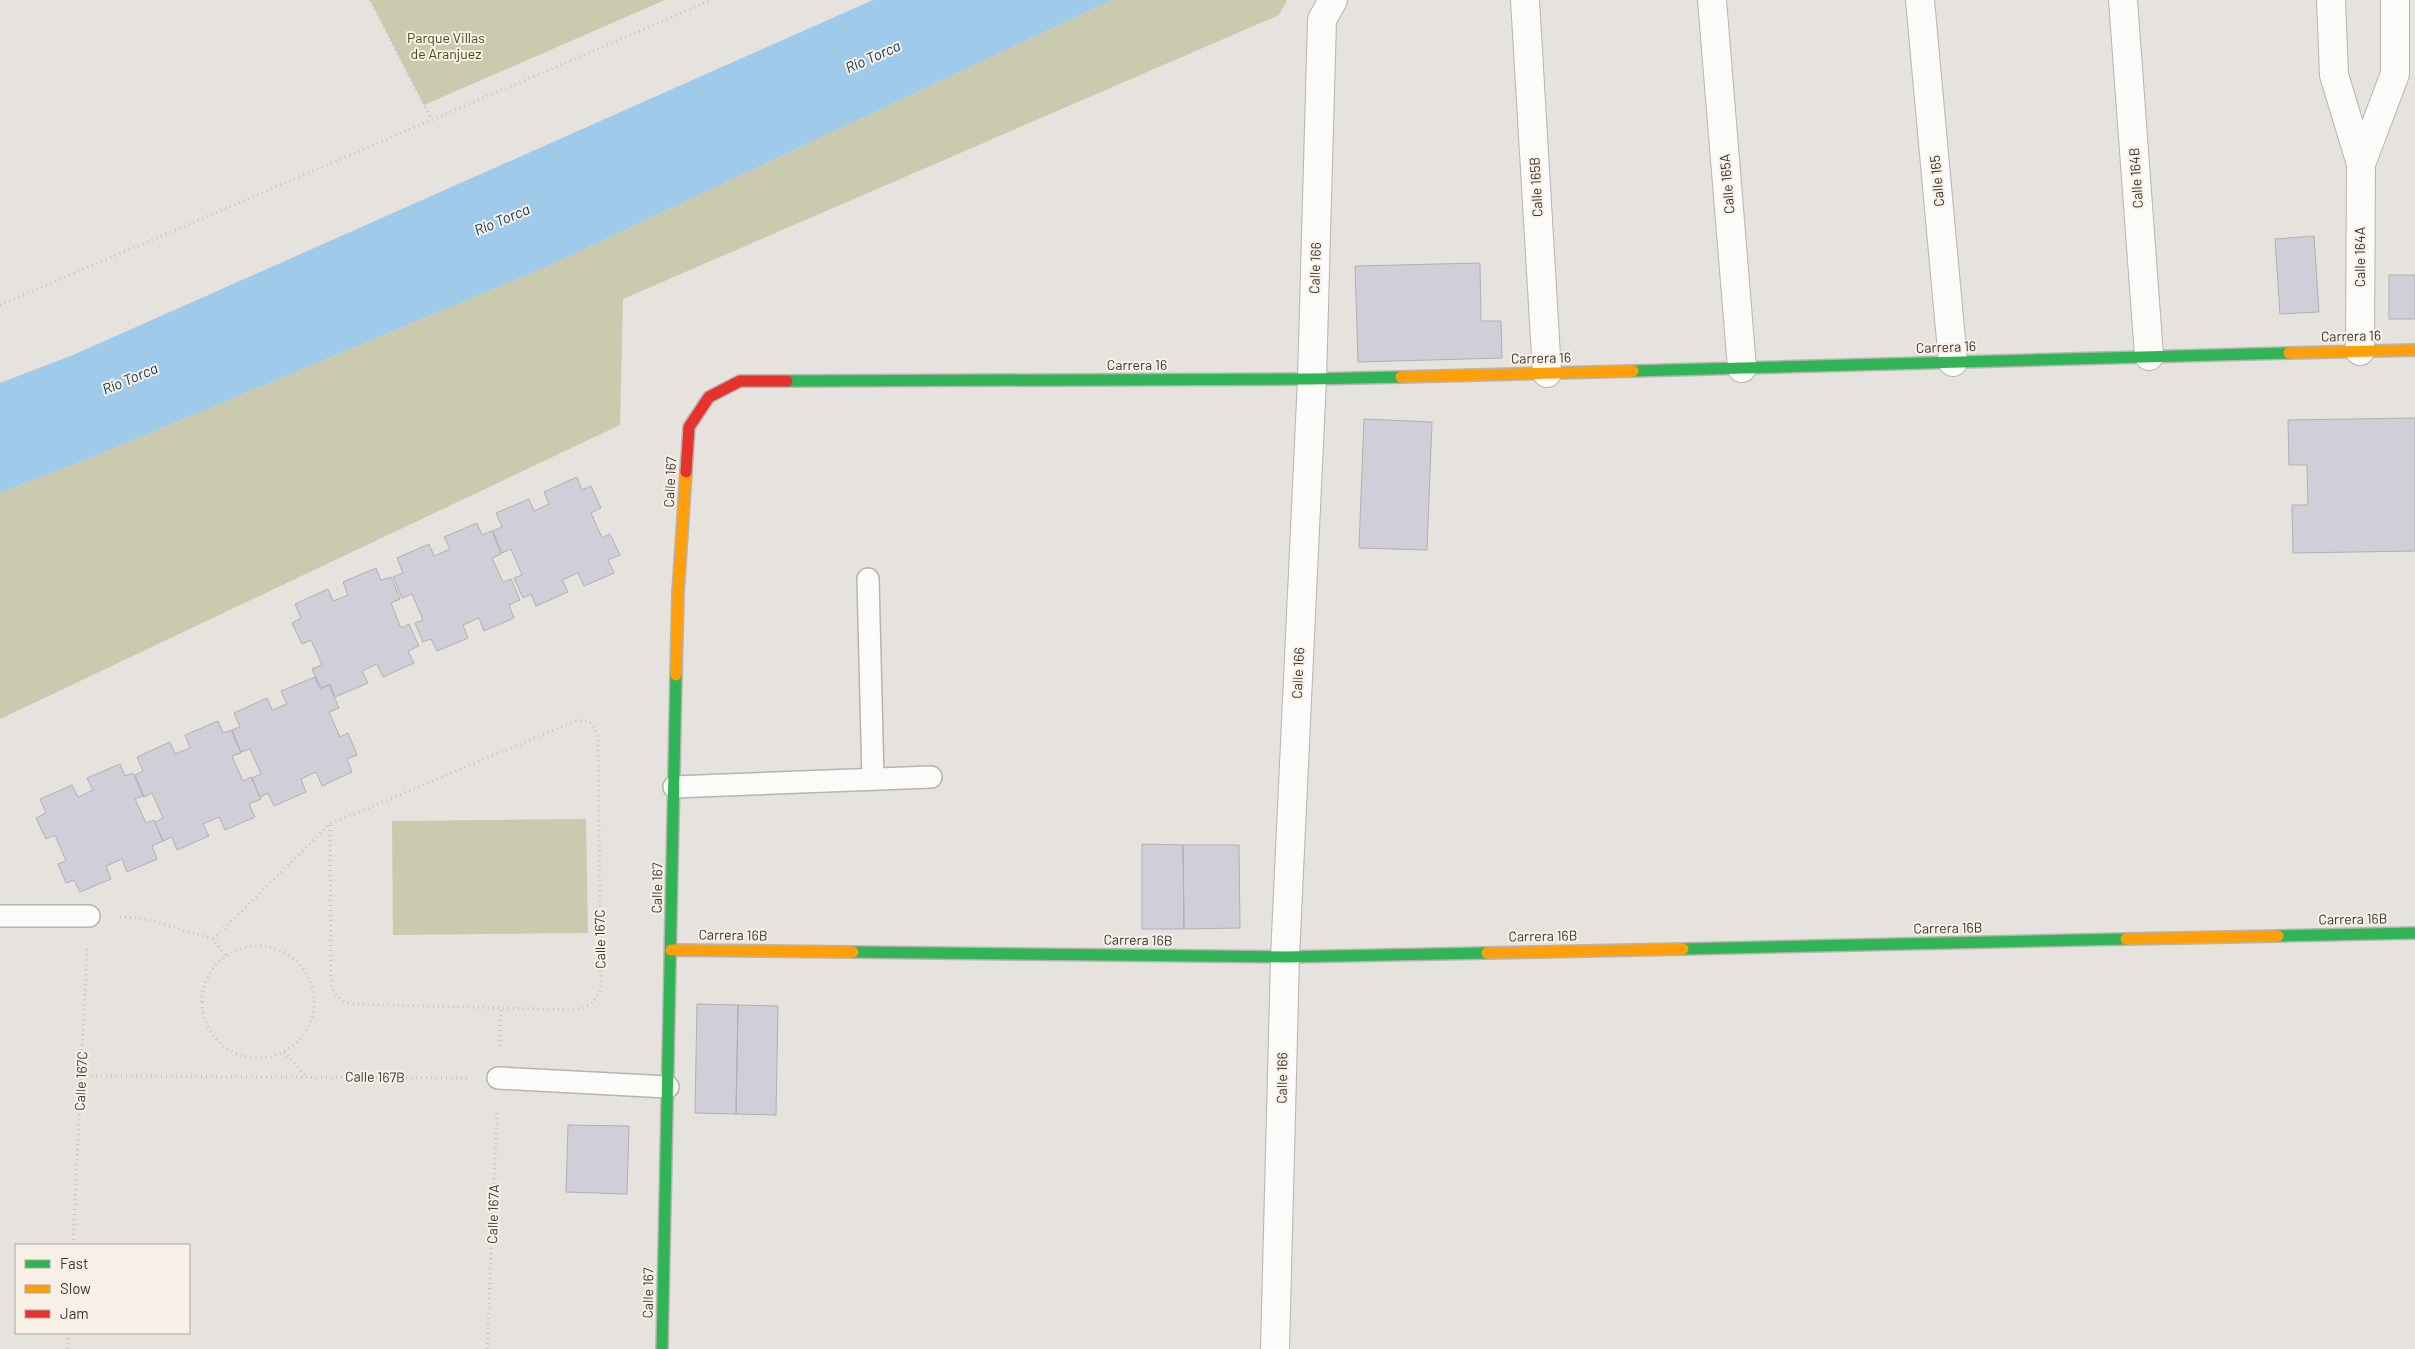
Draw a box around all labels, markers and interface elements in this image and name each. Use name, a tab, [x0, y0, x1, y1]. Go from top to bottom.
park label: Parque Villas de Aranjuez	[407, 29, 485, 62]
water label: Río Torca	[842, 36, 903, 76]
street label: Calle 164B	[2125, 147, 2146, 209]
street label: Calle 165A	[1715, 153, 1738, 215]
street label: Calle 165	[1926, 155, 1947, 207]
street label: Calle 165B	[1525, 156, 1546, 218]
water label: Río Torca	[471, 199, 532, 239]
street label: Calle 164A	[2351, 226, 2368, 287]
street label: Calle 166	[1305, 242, 1324, 294]
street label: Carrera 16	[2321, 326, 2381, 345]
street label: Carrera 16	[1916, 337, 1976, 356]
street label: Carrera 16	[1511, 348, 1571, 367]
street label: Carrera 16	[1107, 356, 1167, 373]
water label: Río Torca	[99, 358, 160, 398]
street label: Calle 167	[660, 456, 679, 508]
street label: Calle 166	[1288, 647, 1307, 699]
street label: Calle 167	[648, 862, 665, 914]
street label: Calle 167C	[590, 909, 609, 969]
street label: Carrera 16B	[2318, 909, 2388, 928]
street label: Carrera 16B	[1913, 918, 1983, 937]
street label: Carrera 16B	[698, 925, 768, 944]
street label: Carrera 16B	[1508, 926, 1578, 945]
street label: Carrera 16B	[1103, 930, 1173, 949]
street label: Calle 167C	[70, 1051, 91, 1111]
street label: Calle 166	[1273, 1052, 1290, 1104]
street label: Calle 167B	[345, 1067, 405, 1086]
street label: Calle 167A	[483, 1183, 502, 1244]
legend	[15, 1244, 190, 1334]
text: Fast	[60, 1254, 88, 1272]
street label: Calle 167	[639, 1267, 656, 1319]
text: Slow	[60, 1279, 91, 1297]
text: Jam	[60, 1304, 89, 1322]

